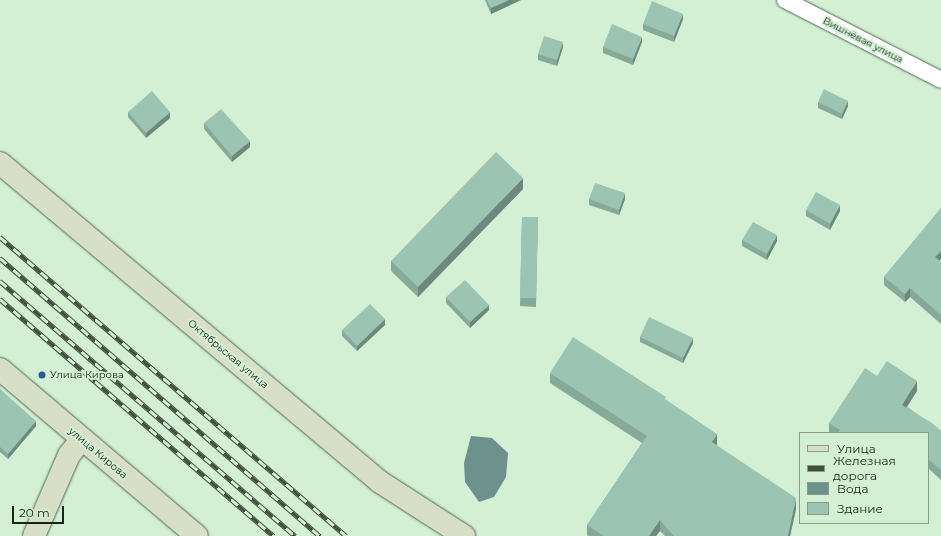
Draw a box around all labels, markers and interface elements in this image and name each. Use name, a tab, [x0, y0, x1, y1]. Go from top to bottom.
street label: Вишнёвая улица	[821, 15, 905, 65]
street label: Октябрьская улица	[185, 317, 271, 391]
place label: Улица Кирова	[50, 369, 124, 381]
marker: Улица Кирова	[37, 370, 47, 380]
street label: улица Кирова	[66, 425, 130, 481]
legend	[799, 432, 929, 524]
text: Улица	[837, 441, 876, 456]
text: Железная дорога	[833, 453, 896, 483]
text: Вода	[837, 481, 868, 496]
scale bar	[14, 498, 66, 524]
text: Здание	[837, 501, 883, 516]
text: 20 m	[19, 505, 50, 520]

